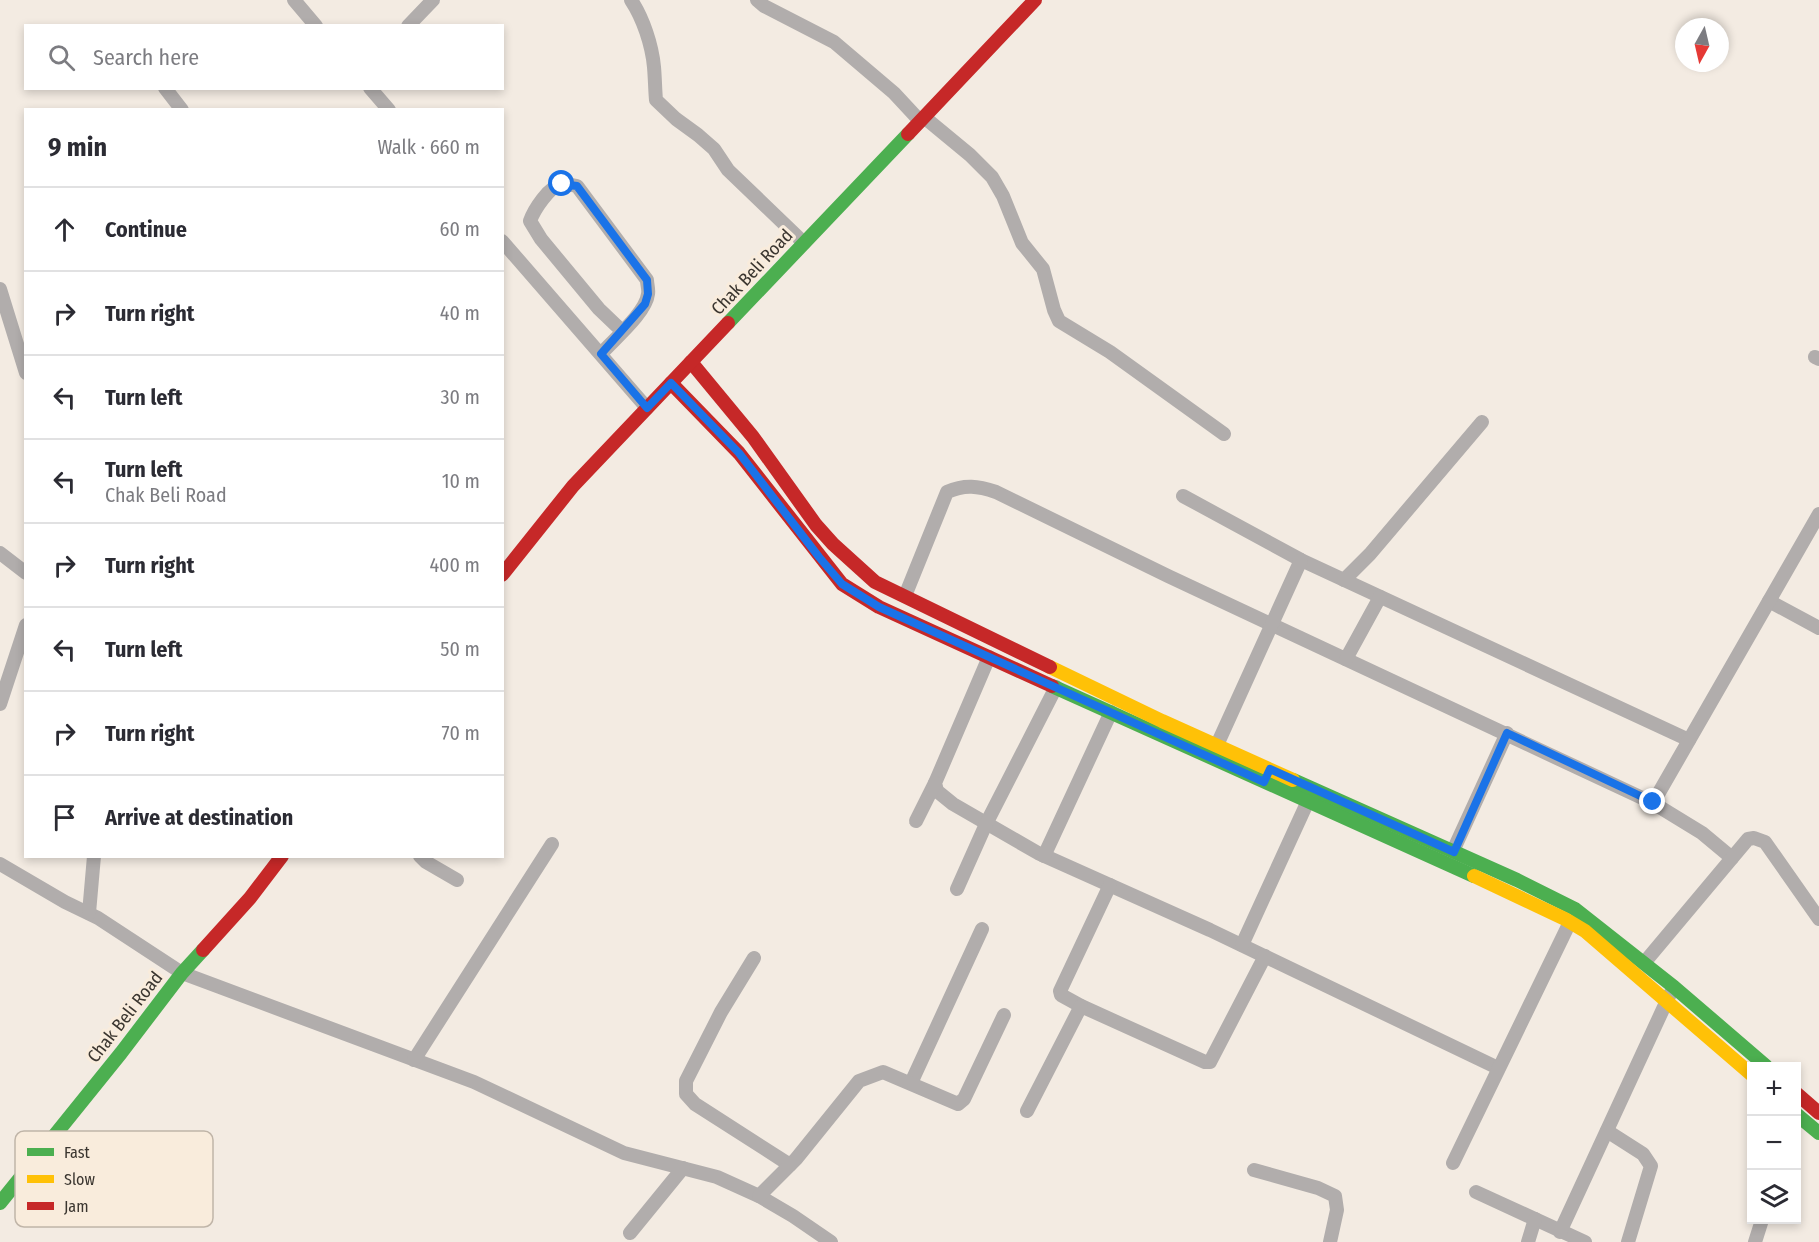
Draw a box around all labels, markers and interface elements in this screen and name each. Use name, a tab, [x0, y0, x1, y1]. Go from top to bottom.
north arrow	[1675, 18, 1729, 72]
search box	[24, 24, 504, 90]
icon: search	[45, 41, 78, 74]
text: Search here	[93, 44, 199, 71]
text: 9 min	[48, 132, 107, 163]
text: Walk · 660 m	[377, 135, 480, 159]
route start	[548, 170, 574, 196]
icon: ahead	[48, 213, 81, 246]
text: Continue	[105, 216, 187, 243]
text: 60 m	[440, 217, 480, 241]
street label: Chak Beli Road	[707, 224, 797, 320]
icon: right	[48, 297, 81, 330]
text: Turn right	[105, 300, 194, 327]
text: 40 m	[440, 301, 480, 325]
icon: left	[48, 381, 81, 414]
text: Turn left	[105, 384, 183, 411]
text: 30 m	[440, 385, 480, 409]
text: Turn left	[105, 456, 183, 483]
icon: left	[48, 465, 81, 498]
text: 10 m	[442, 469, 480, 493]
text: Chak Beli Road	[105, 483, 227, 507]
icon: right	[48, 549, 81, 582]
text: Turn right	[105, 552, 194, 579]
text: 400 m	[429, 553, 480, 577]
icon: left	[48, 633, 81, 666]
text: Turn left	[105, 636, 183, 663]
text: 50 m	[440, 637, 480, 661]
icon: right	[48, 717, 81, 750]
text: Turn right	[105, 720, 194, 747]
text: 70 m	[442, 721, 480, 745]
route end	[1639, 788, 1665, 814]
icon: arrive	[48, 801, 81, 834]
text: Arrive at destination	[105, 804, 293, 831]
street label: Chak Beli Road	[83, 967, 167, 1067]
map controls	[1747, 1062, 1801, 1224]
button: +	[1747, 1062, 1801, 1116]
button: −	[1747, 1116, 1801, 1170]
legend	[15, 1131, 213, 1227]
text: Fast	[64, 1143, 91, 1162]
text: Slow	[64, 1170, 95, 1189]
button: layers	[1747, 1170, 1801, 1224]
text: Jam	[64, 1197, 89, 1216]

